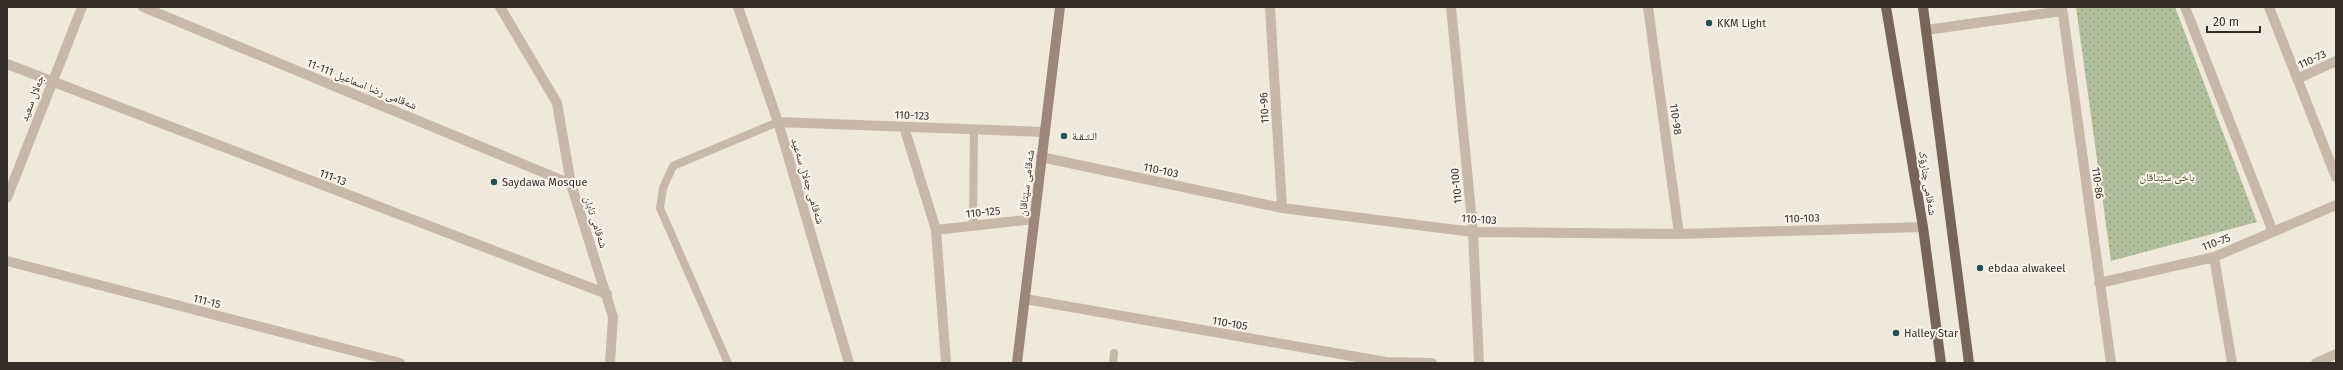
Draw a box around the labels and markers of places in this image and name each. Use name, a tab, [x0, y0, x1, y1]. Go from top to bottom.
place label: KKM Light	[1717, 17, 1766, 30]
marker: KKM Light	[1704, 18, 1714, 28]
place label: الـثـقـة	[1072, 130, 1097, 143]
marker: الـثـقـة	[1059, 131, 1069, 141]
place label: Saydawa Mosque	[502, 176, 587, 189]
marker: Saydawa Mosque	[489, 177, 499, 187]
place label: ebdaa alwakeel	[1988, 262, 2066, 275]
marker: ebdaa alwakeel	[1975, 263, 1985, 273]
place label: Halley Star	[1904, 327, 1959, 340]
marker: Halley Star	[1891, 328, 1901, 338]

